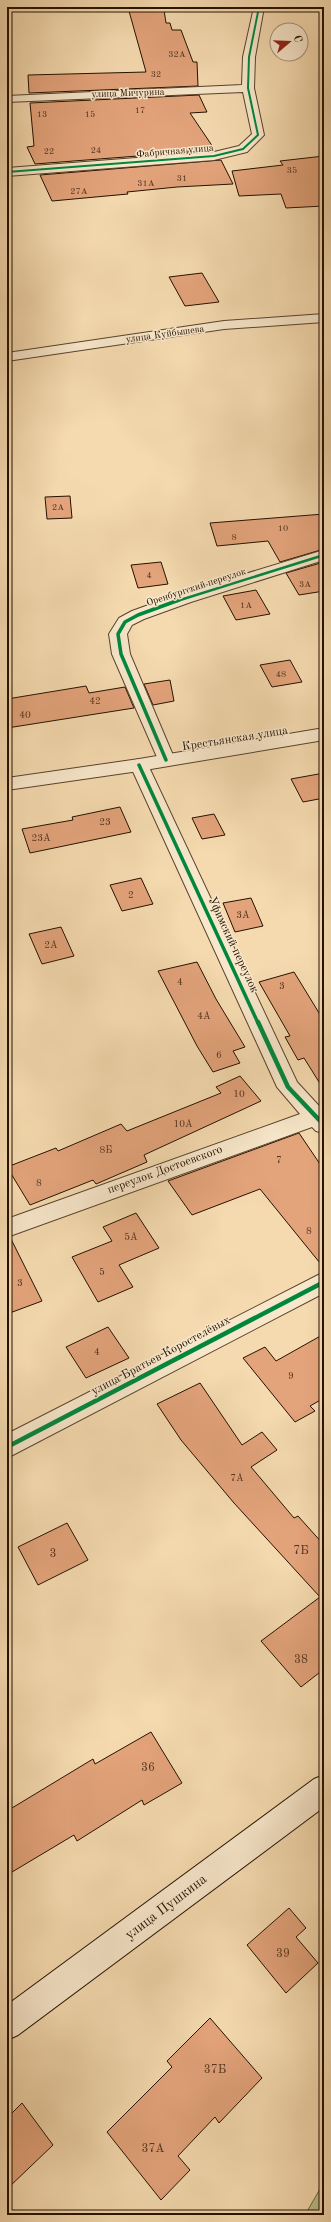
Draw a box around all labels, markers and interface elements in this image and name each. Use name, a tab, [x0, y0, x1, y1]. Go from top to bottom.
north arrow	[269, 22, 309, 62]
text: С	[291, 34, 303, 44]
house number: 32А	[168, 50, 186, 59]
house number: 32	[151, 70, 161, 79]
street label: улица Мичурина	[91, 87, 165, 99]
house number: 17	[135, 106, 145, 115]
house number: 13	[37, 110, 47, 119]
house number: 15	[85, 110, 95, 119]
street label: Фабричная улица	[136, 143, 214, 159]
house number: 24	[91, 146, 101, 155]
house number: 22	[44, 147, 54, 156]
house number: 35	[287, 166, 297, 175]
house number: 31	[177, 174, 187, 183]
house number: 31А	[137, 179, 155, 188]
house number: 27А	[70, 187, 88, 196]
street label: улица Куйбышева	[125, 324, 205, 344]
house number: 2А	[52, 503, 64, 512]
house number: 10	[278, 524, 288, 533]
house number: 8	[231, 533, 237, 542]
street label: Оренбургский переулок	[145, 566, 247, 608]
house number: 4	[146, 571, 152, 580]
house number: 3А	[299, 580, 311, 589]
house number: 1А	[240, 601, 252, 610]
house number: 48	[276, 670, 286, 679]
house number: 42	[89, 696, 101, 706]
house number: 40	[19, 710, 31, 720]
street label: Крестьянская улица	[181, 725, 289, 753]
house number: 23	[99, 817, 111, 827]
house number: 23А	[31, 833, 51, 843]
house number: 2	[128, 890, 134, 900]
street label: Уфимский переулок	[205, 895, 261, 995]
house number: 3А	[236, 910, 250, 920]
house number: 2А	[44, 940, 58, 950]
house number: 4	[177, 977, 183, 987]
house number: 3	[279, 981, 285, 991]
house number: 4А	[197, 1011, 211, 1021]
house number: 6	[216, 1050, 222, 1060]
house number: 10	[233, 1089, 245, 1099]
house number: 10А	[173, 1119, 193, 1129]
street label: переулок Достоевского	[106, 1144, 224, 1196]
house number: 8Б	[100, 1145, 112, 1155]
house number: 7	[276, 1155, 282, 1165]
house number: 8	[36, 1178, 42, 1188]
house number: 8	[306, 1226, 312, 1236]
house number: 5А	[124, 1232, 138, 1242]
house number: 5	[99, 1267, 105, 1277]
house number: 3	[17, 1278, 23, 1288]
street label: улица Братьев Коростелёвых	[90, 1314, 232, 1398]
house number: 4	[94, 1347, 100, 1357]
house number: 9	[288, 1371, 294, 1381]
house number: 7А	[230, 1473, 244, 1483]
house number: 7Б	[293, 1545, 309, 1557]
house number: 3	[50, 1548, 56, 1560]
house number: 38	[294, 1654, 308, 1666]
house number: 36	[141, 1762, 155, 1774]
street label: улица Пушкина	[123, 1872, 209, 1942]
house number: 39	[276, 1948, 290, 1960]
house number: 37Б	[204, 2064, 226, 2076]
house number: 37А	[141, 2143, 165, 2155]

